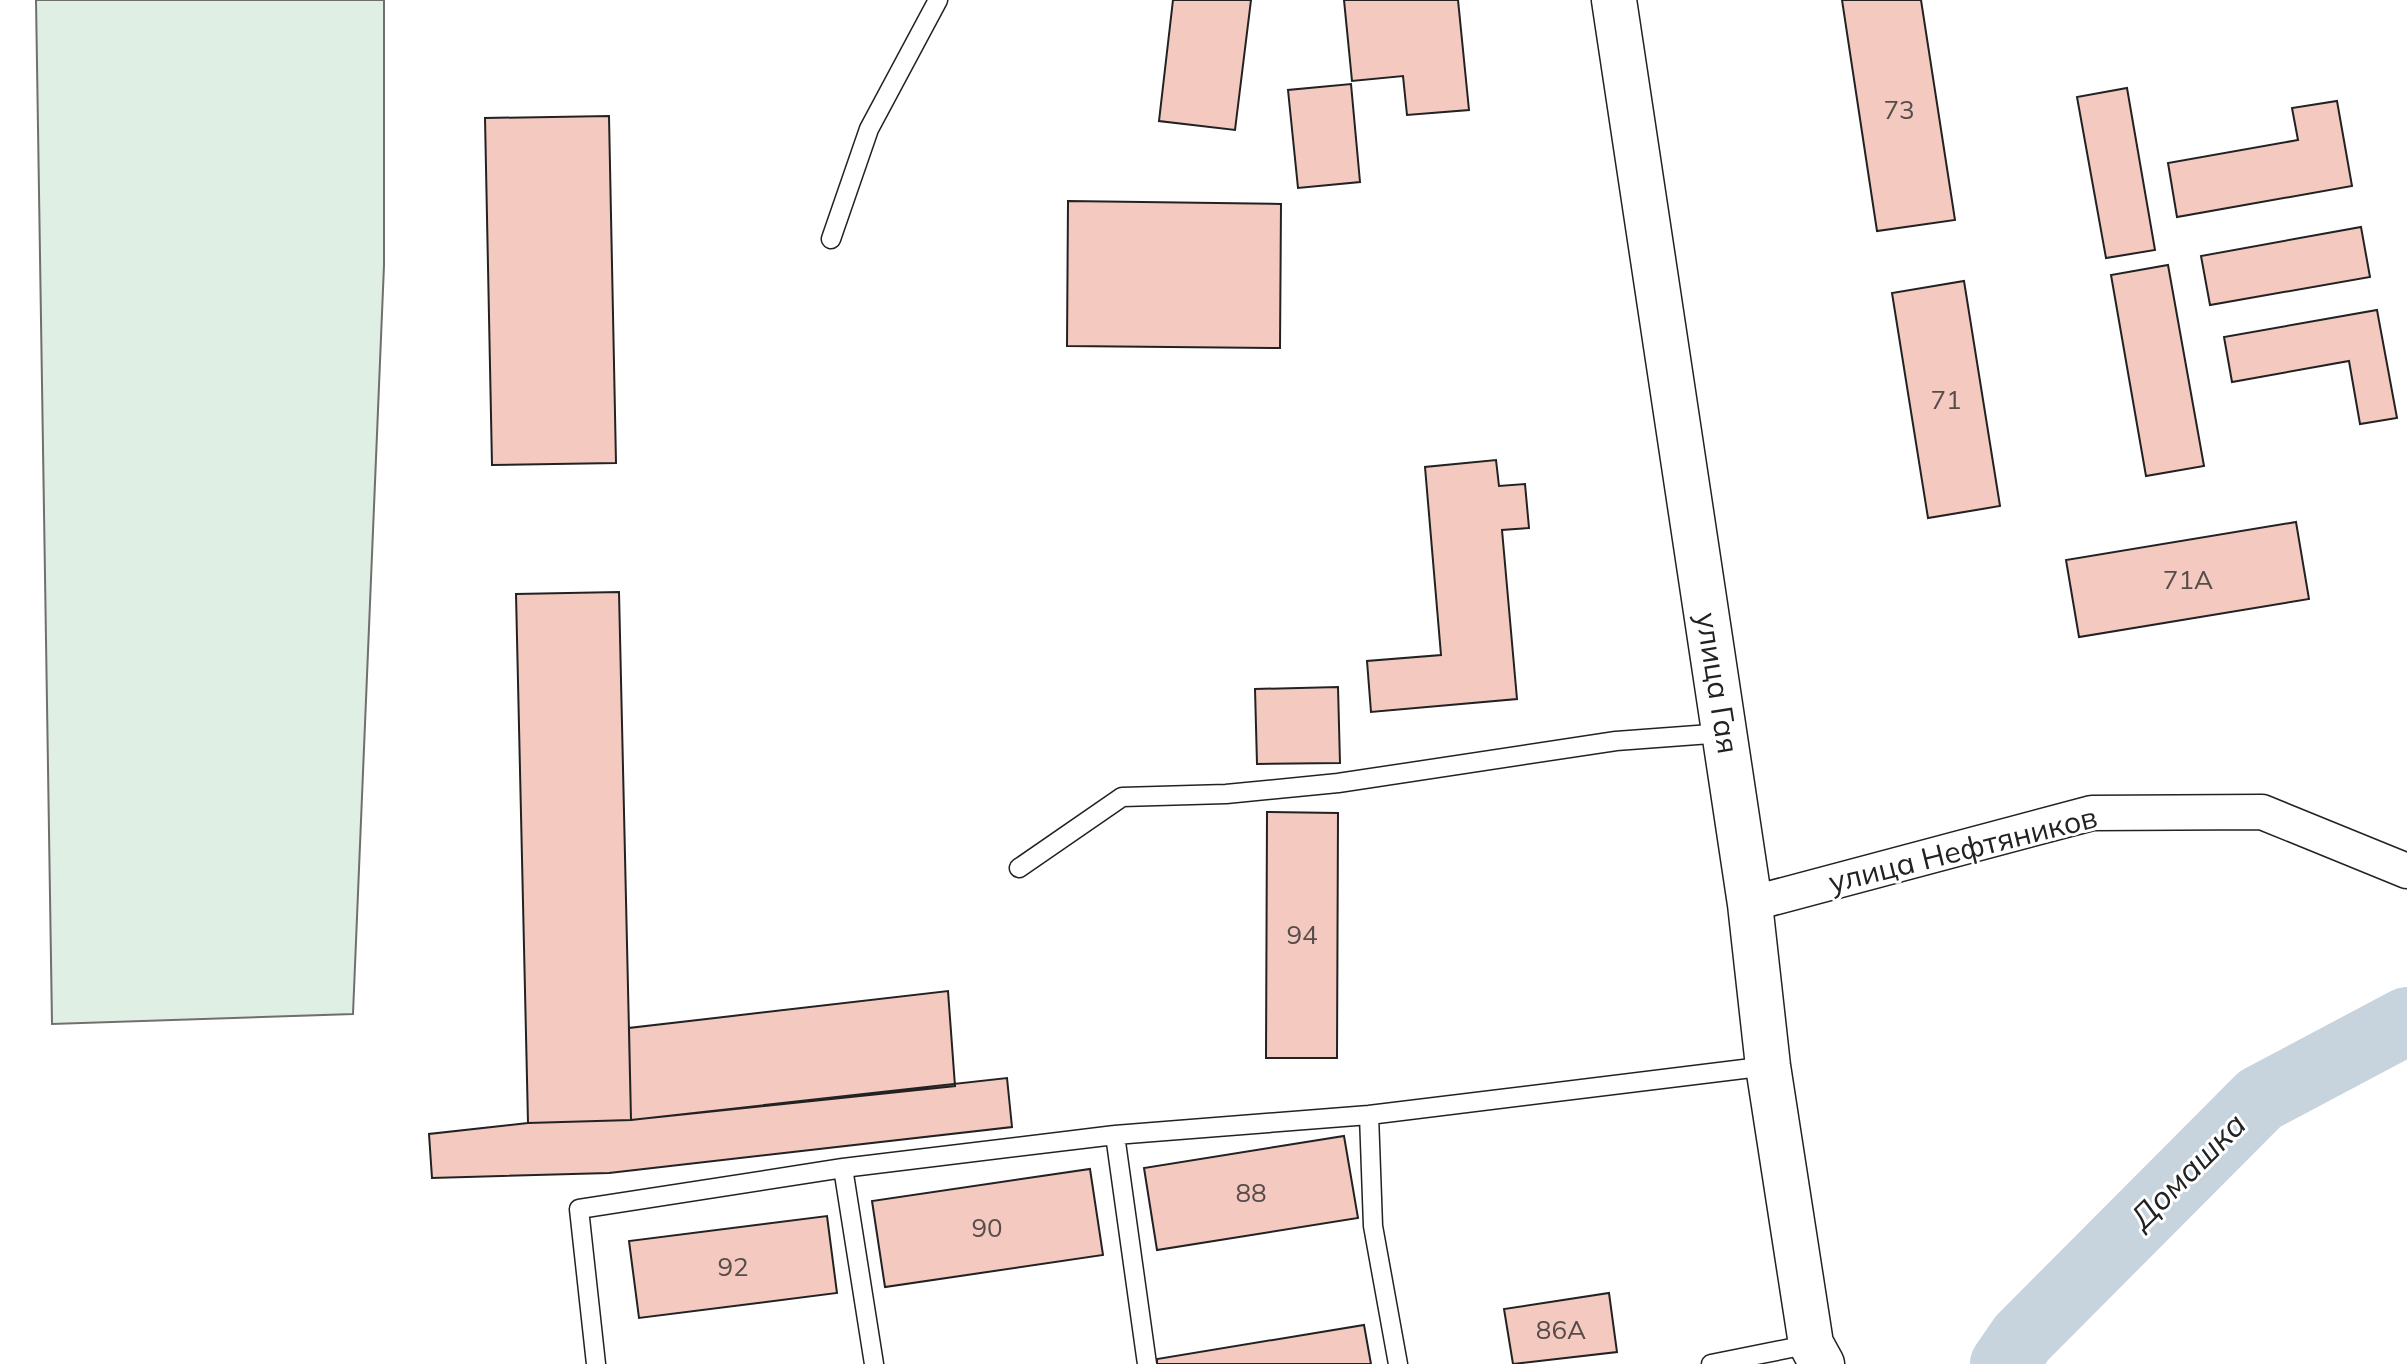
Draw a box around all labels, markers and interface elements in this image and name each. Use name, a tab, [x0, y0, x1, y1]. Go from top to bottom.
house number: 73	[1883, 93, 1915, 126]
house number: 71	[1930, 383, 1962, 416]
house number: 71А	[2163, 563, 2213, 596]
street label: улица Гая	[1688, 609, 1748, 756]
street label: улица Нефтяников	[1824, 797, 2101, 901]
house number: 94	[1286, 918, 1318, 951]
water label: Домашка	[2119, 1104, 2254, 1238]
house number: 88	[1235, 1176, 1267, 1209]
house number: 90	[971, 1211, 1003, 1244]
house number: 92	[717, 1250, 749, 1283]
house number: 86А	[1536, 1313, 1586, 1346]

